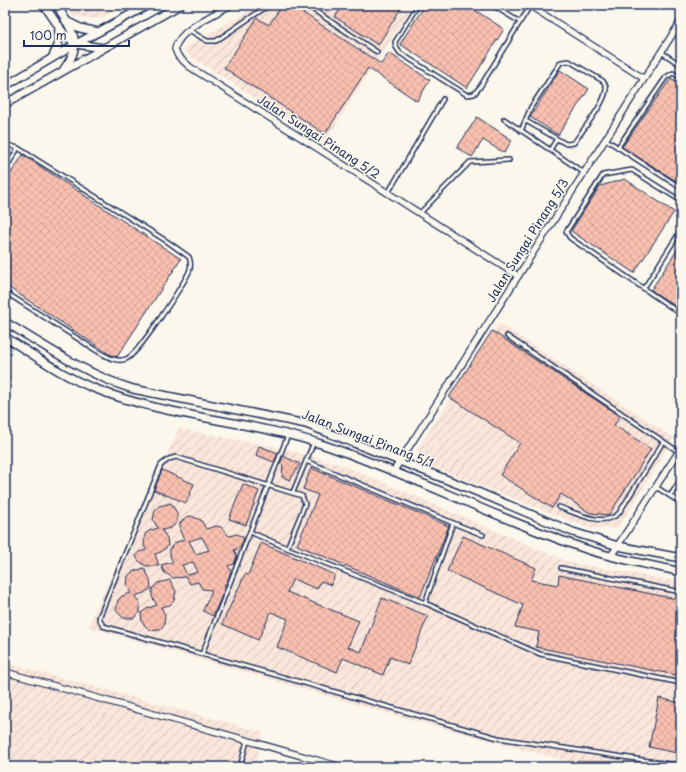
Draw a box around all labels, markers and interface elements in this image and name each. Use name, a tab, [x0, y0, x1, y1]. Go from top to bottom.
scale bar	[24, 22, 129, 48]
text: 100 m	[30, 26, 67, 44]
street label: Jalan Sungai Pinang 5/2	[254, 89, 384, 183]
street label: Jalan Sungai Pinang 5/3	[482, 175, 572, 305]
street label: Jalan Sungai Pinang 5/1	[299, 404, 437, 472]

